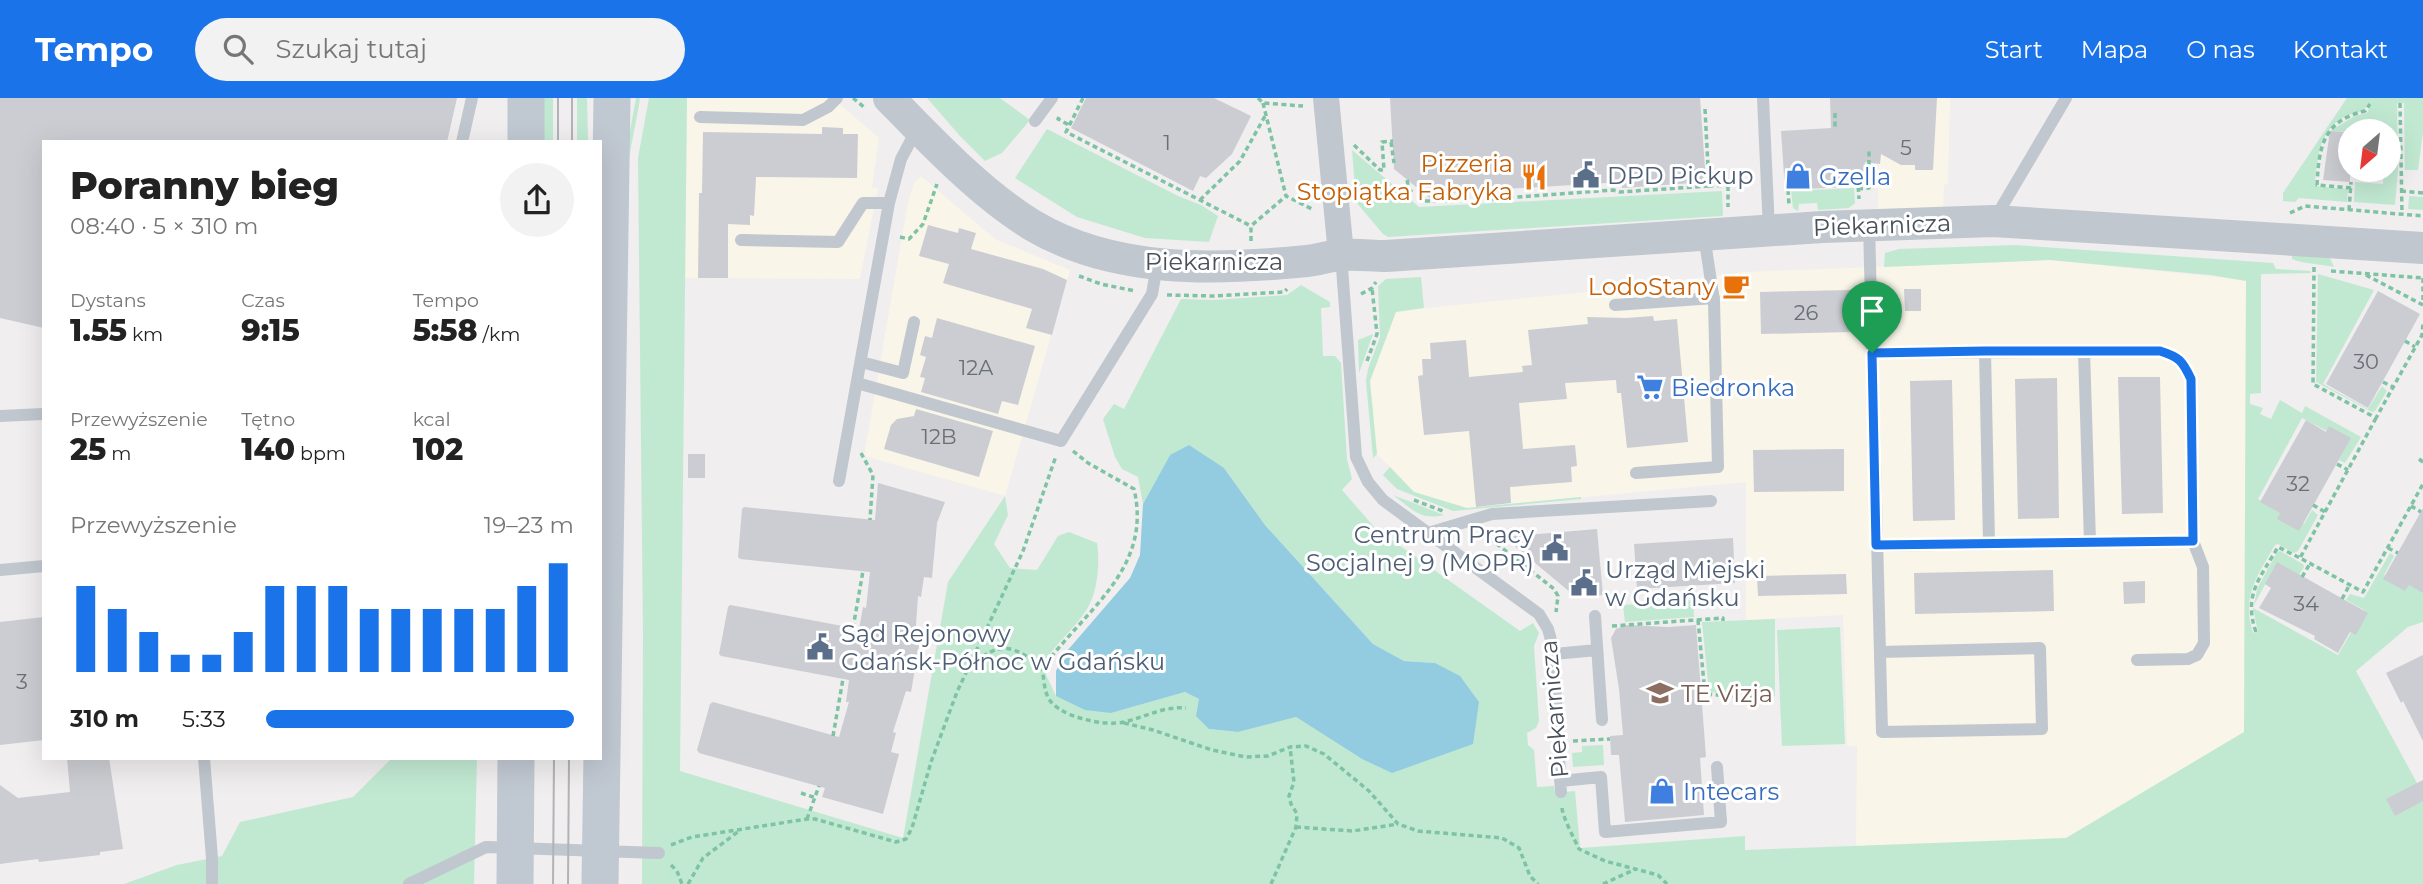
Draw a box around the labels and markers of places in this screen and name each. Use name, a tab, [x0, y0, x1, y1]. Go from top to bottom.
place label: Pizzeria Stopiątka Fabryka	[1297, 149, 1513, 206]
public building icon: DPD Pickup	[1571, 160, 1601, 190]
place label: DPD Pickup	[1607, 161, 1753, 190]
shop icon: Gzella	[1783, 161, 1813, 191]
restaurant icon: Pizzeria Stopiątka Fabryka	[1519, 162, 1549, 192]
place label: Gzella	[1819, 162, 1891, 191]
cafe icon: LodoStany	[1721, 271, 1751, 301]
place label: LodoStany	[1588, 272, 1715, 301]
pin	[1842, 281, 1902, 353]
supermarket icon: Biedronka	[1635, 372, 1665, 402]
place label: Biedronka	[1671, 373, 1795, 402]
place label: Centrum Pracy Socjalnej 9 (MOPR)	[1306, 520, 1534, 577]
public building icon: Centrum Pracy Socjalnej 9 (MOPR)	[1540, 533, 1570, 563]
place label: Urząd Miejski w Gdańsku	[1605, 555, 1765, 612]
public building icon: Urząd Miejski w Gdańsku	[1569, 568, 1599, 598]
place label: Sąd Rejonowy Gdańsk-Północ w Gdańsku	[841, 619, 1165, 676]
public building icon: Sąd Rejonowy Gdańsk-Północ w Gdańsku	[805, 632, 835, 662]
school or university icon: TE Vizja	[1645, 678, 1675, 708]
place label: TE Vizja	[1681, 679, 1773, 708]
shop icon: Intecars	[1647, 776, 1677, 806]
place label: Intecars	[1683, 777, 1779, 806]

